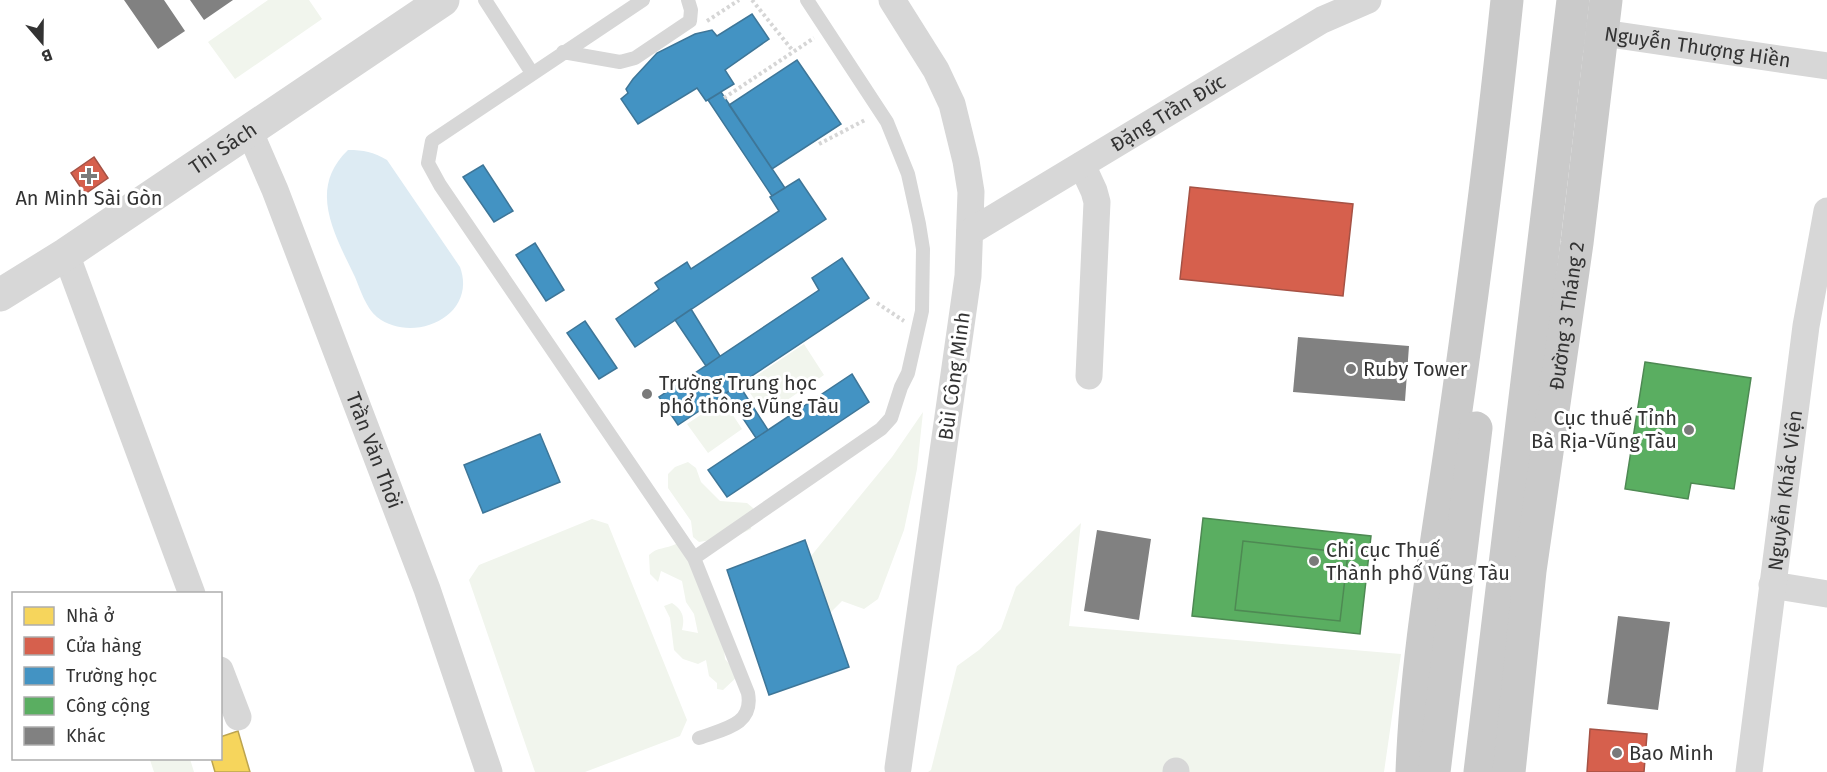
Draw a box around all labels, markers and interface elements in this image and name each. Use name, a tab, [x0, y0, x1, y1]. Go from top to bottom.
north arrow	[12, 12, 72, 72]
street label: Nguyễn Thượng Hiền	[1603, 21, 1792, 73]
text: B	[39, 45, 55, 66]
street label: Đặng Trần Đức	[1106, 69, 1230, 157]
street label: Thi Sách	[185, 117, 261, 179]
marker: An Minh Sài Gòn	[82, 169, 96, 183]
place label: An Minh Sài Gòn	[15, 186, 163, 210]
street label: Đường 3 Tháng 2	[1544, 240, 1589, 392]
street label: Bùi Công Minh	[933, 310, 975, 442]
place label: Ruby Tower	[1363, 357, 1468, 381]
marker: Ruby Tower	[1344, 362, 1358, 376]
place label: Trường Trung học phổ thông Vũng Tàu	[659, 371, 839, 418]
marker: Trường Trung học phổ thông Vũng Tàu	[640, 387, 654, 401]
street label: Trần Văn Thời	[341, 389, 407, 512]
place label: Cục thuế Tỉnh Bà Rịa-Vũng Tàu	[1531, 406, 1677, 453]
street label: Nguyễn Khắc Viện	[1763, 408, 1807, 572]
marker: Cục thuế Tỉnh Bà Rịa-Vũng Tàu	[1682, 423, 1696, 437]
place label: Chi cục Thuế Thành phố Vũng Tàu	[1326, 538, 1510, 585]
marker: Chi cục Thuế Thành phố Vũng Tàu	[1307, 554, 1321, 568]
legend	[12, 592, 222, 760]
text: Nhà ở	[66, 605, 114, 627]
text: Cửa hàng	[66, 635, 142, 657]
text: Trường học	[66, 665, 158, 687]
text: Công cộng	[66, 695, 150, 717]
text: Khác	[66, 725, 106, 747]
place label: Bao Minh	[1629, 741, 1714, 765]
marker: Bao Minh	[1610, 746, 1624, 760]

